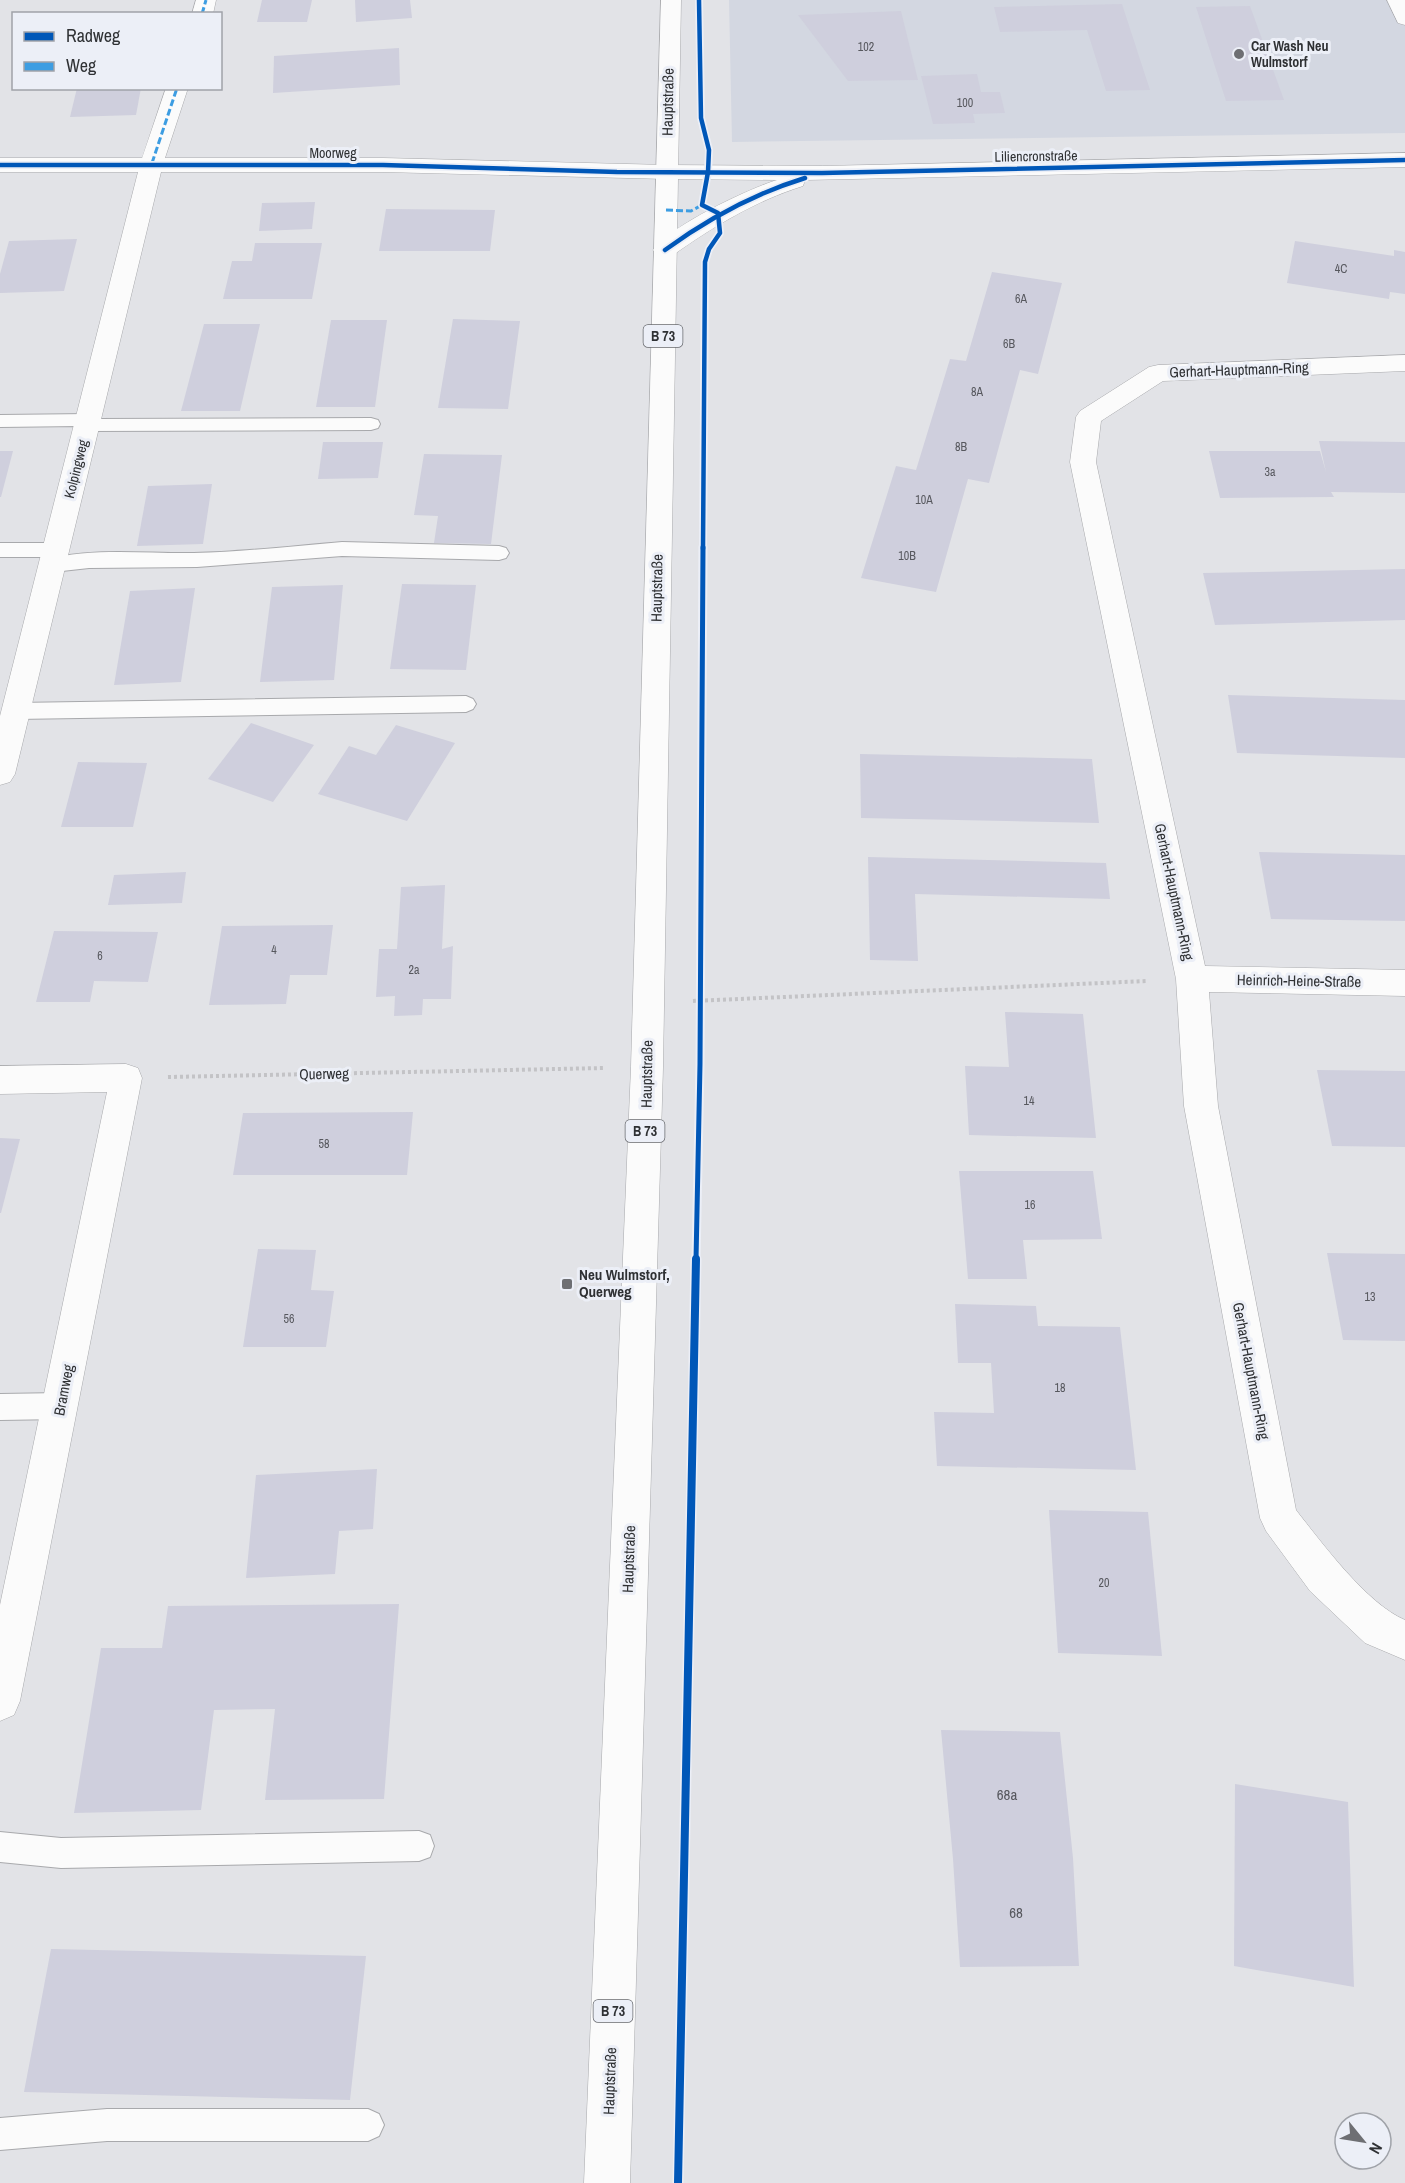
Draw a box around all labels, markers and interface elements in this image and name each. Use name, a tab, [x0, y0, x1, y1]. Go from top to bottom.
legend	[12, 12, 222, 90]
text: Radweg	[66, 23, 121, 48]
place label: Car Wash Neu Wulmstorf	[1251, 37, 1328, 71]
house number: 102	[858, 39, 874, 55]
marker: Car Wash Neu Wulmstorf	[1232, 47, 1246, 61]
text: Weg	[66, 53, 97, 78]
street label: Hauptstraße	[656, 68, 679, 136]
house number: 100	[957, 95, 973, 111]
street label: Moorweg	[309, 144, 357, 162]
street label: Liliencronstraße	[994, 146, 1078, 166]
house number: 4C	[1335, 261, 1347, 277]
house number: 6A	[1015, 291, 1027, 307]
road number: B 73	[644, 325, 682, 347]
house number: 6B	[1003, 336, 1015, 352]
street label: Gerhart-Hauptmann-Ring	[1169, 357, 1309, 382]
house number: 8A	[971, 384, 983, 400]
street label: Kolpingweg	[60, 437, 92, 500]
house number: 8B	[955, 439, 967, 455]
house number: 3a	[1265, 464, 1276, 480]
house number: 10A	[915, 492, 933, 508]
house number: 10B	[898, 548, 916, 564]
street label: Hauptstraße	[645, 554, 668, 622]
street label: Gerhart-Hauptmann-Ring	[1150, 822, 1199, 962]
house number: 4	[271, 942, 277, 958]
house number: 6	[97, 948, 103, 964]
house number: 2a	[409, 962, 420, 978]
street label: Heinrich-Heine-Straße	[1237, 969, 1362, 992]
street label: Hauptstraße	[635, 1040, 658, 1108]
street label: Querweg	[299, 1063, 349, 1084]
house number: 14	[1024, 1093, 1035, 1109]
road number: B 73	[626, 1120, 664, 1142]
house number: 58	[319, 1136, 329, 1152]
house number: 16	[1025, 1197, 1035, 1213]
place label: Neu Wulmstorf, Querweg	[579, 1264, 670, 1302]
marker: Neu Wulmstorf, Querweg	[560, 1277, 574, 1291]
house number: 13	[1365, 1289, 1375, 1305]
street label: Gerhart-Hauptmann-Ring	[1228, 1300, 1275, 1442]
house number: 56	[284, 1311, 294, 1327]
street label: Bramweg	[48, 1362, 79, 1417]
house number: 18	[1055, 1380, 1065, 1396]
street label: Hauptstraße	[617, 1525, 640, 1593]
house number: 20	[1099, 1575, 1109, 1591]
house number: 68a	[997, 1784, 1017, 1805]
house number: 68	[1009, 1902, 1023, 1923]
road number: B 73	[594, 2000, 632, 2022]
street label: Hauptstraße	[598, 2047, 621, 2115]
north arrow	[1333, 2111, 1393, 2171]
text: N	[1364, 2139, 1388, 2158]

